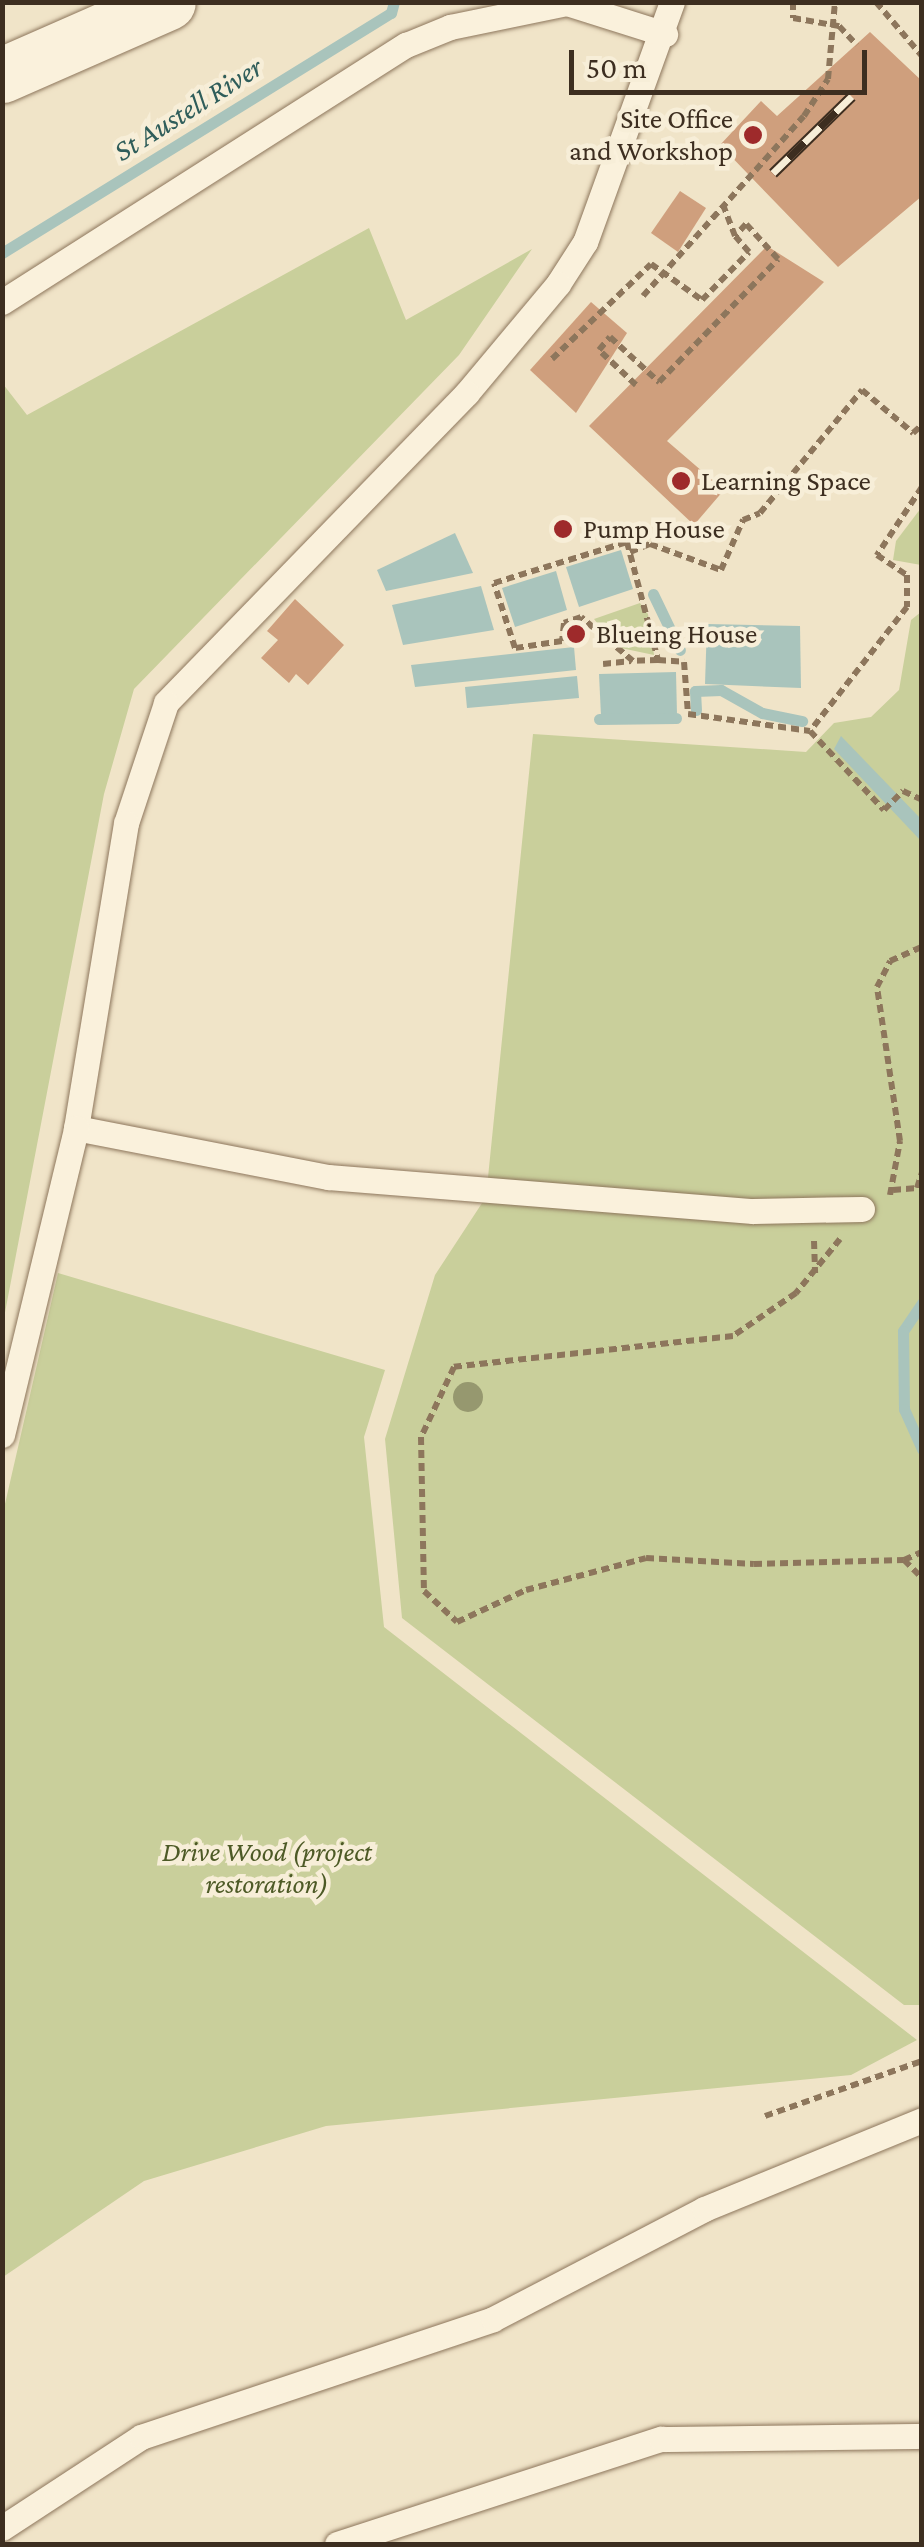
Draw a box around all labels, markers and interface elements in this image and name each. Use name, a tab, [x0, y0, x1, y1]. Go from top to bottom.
scale bar	[574, 30, 872, 92]
water label: St Austell River	[107, 49, 269, 169]
text: 50 m	[586, 51, 647, 84]
place label: Site Office and Workshop	[569, 102, 733, 168]
marker: Site Office and Workshop	[742, 124, 764, 146]
place label: Learning Space	[701, 464, 871, 498]
marker: Learning Space	[670, 470, 692, 492]
place label: Pump House	[583, 512, 725, 546]
marker: Pump House	[552, 518, 574, 540]
place label: Blueing House	[596, 617, 757, 651]
marker: Blueing House	[565, 623, 587, 645]
park label: Drive Wood (project restoration)	[162, 1835, 372, 1901]

